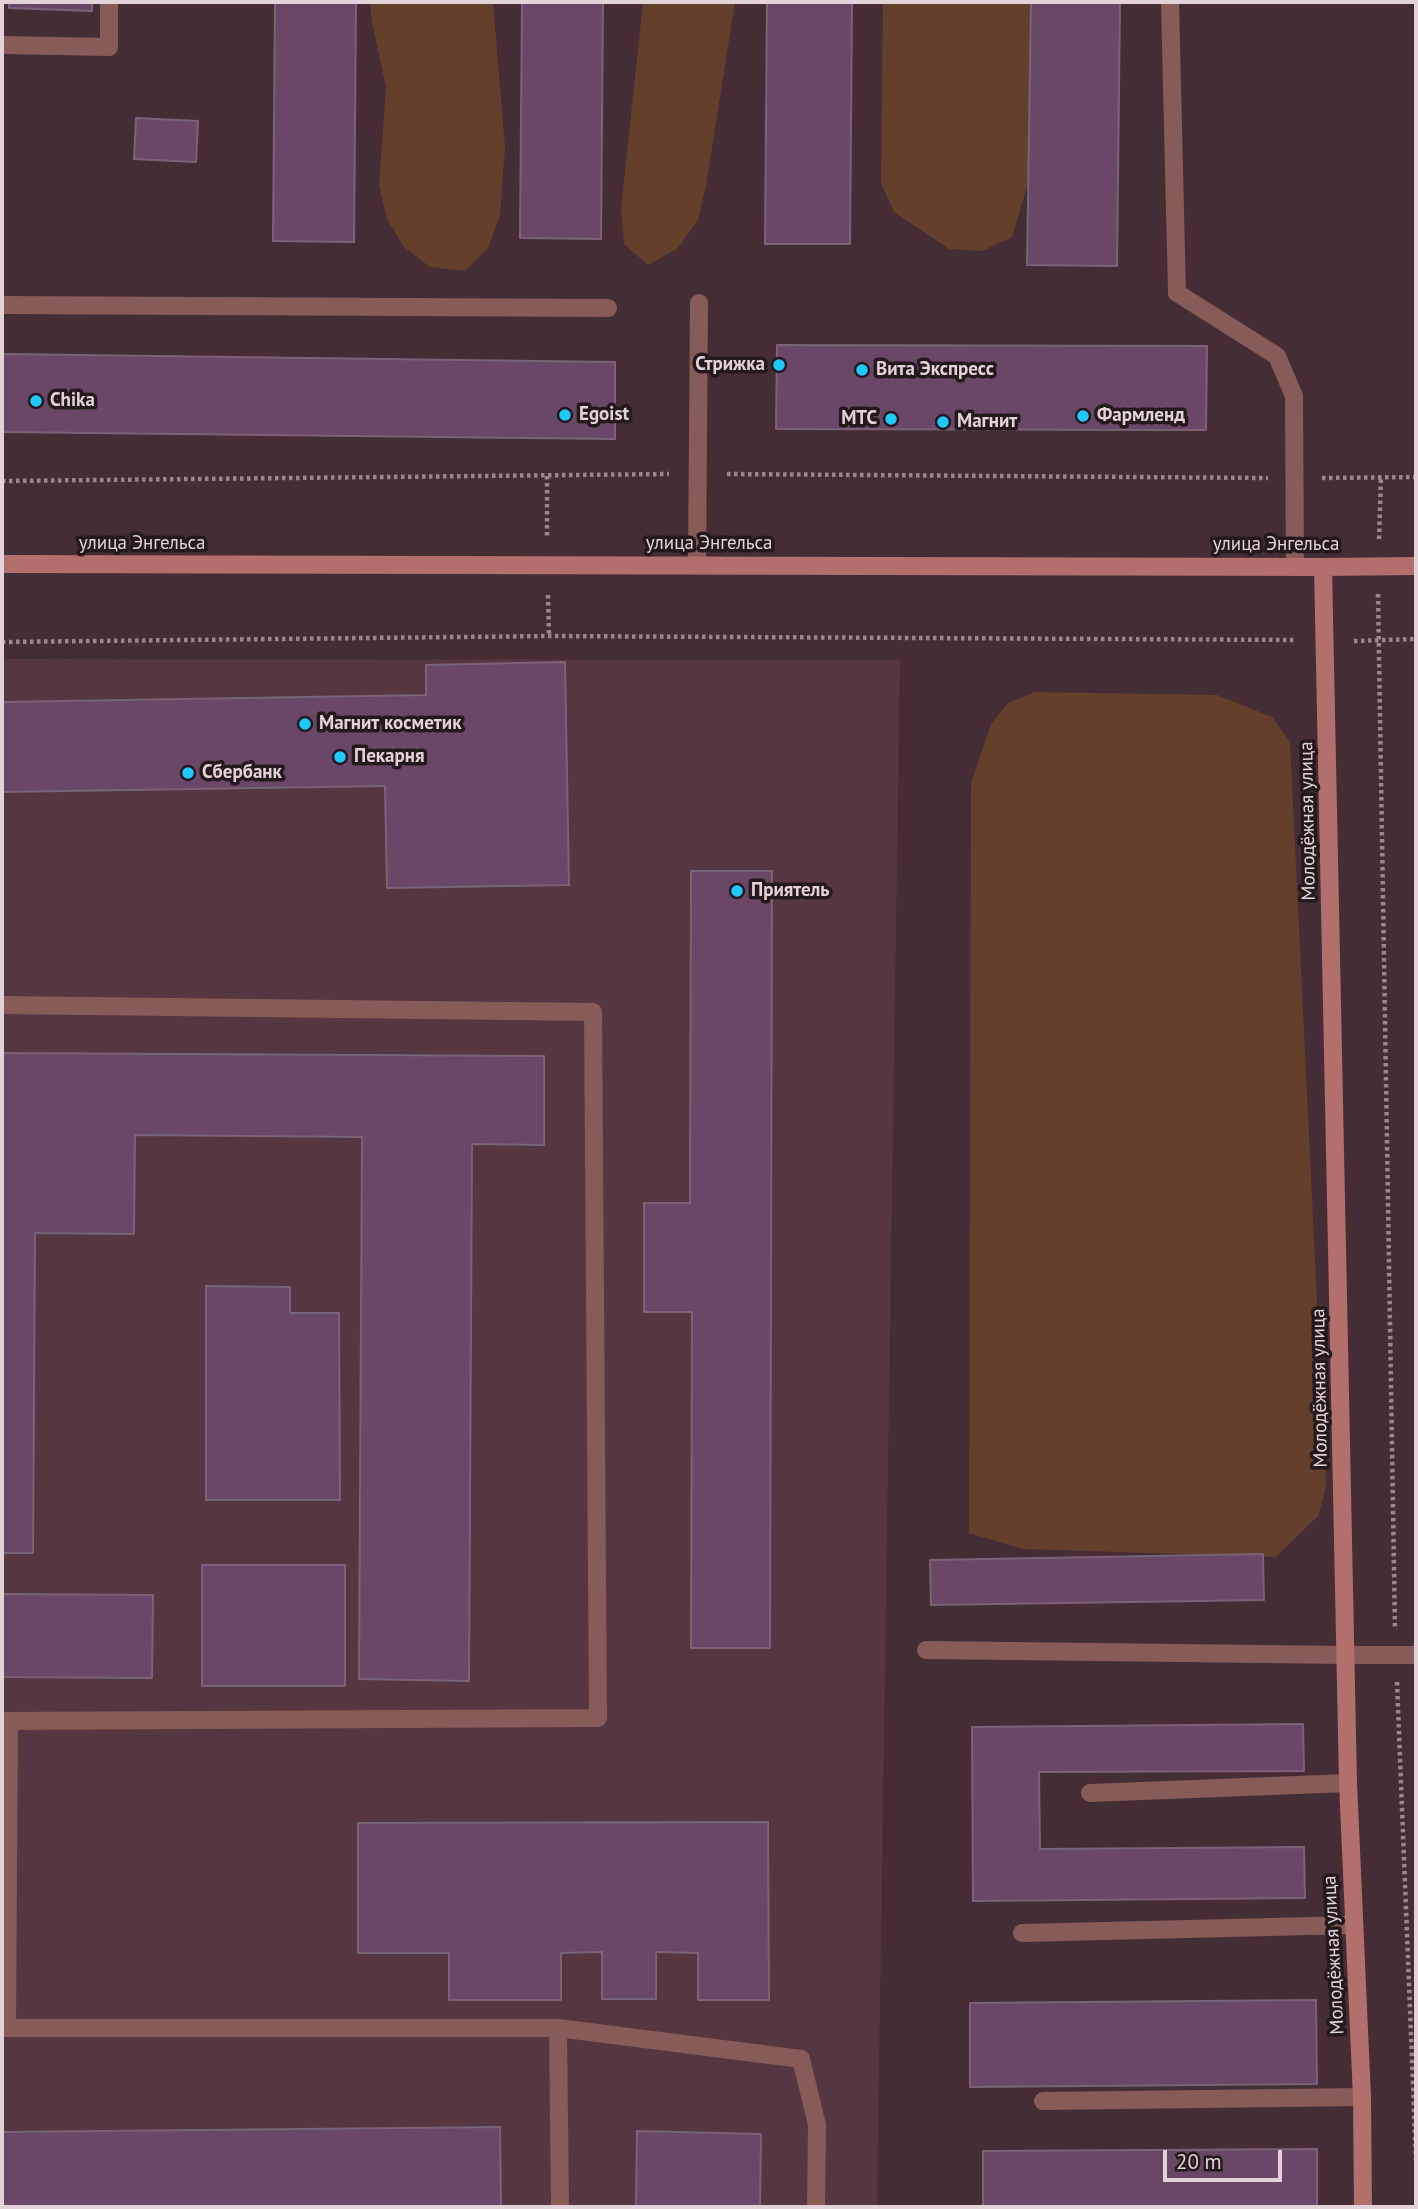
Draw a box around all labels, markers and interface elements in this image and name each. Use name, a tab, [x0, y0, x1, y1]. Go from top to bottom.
place label: Стрижка	[695, 354, 765, 376]
marker: Стрижка	[771, 357, 787, 373]
place label: Вита Экспресс	[876, 359, 994, 381]
marker: Вита Экспресс	[854, 362, 870, 378]
place label: Chika	[50, 390, 95, 412]
marker: Chika	[28, 393, 44, 409]
place label: Egoist	[579, 404, 629, 426]
place label: Фармленд	[1097, 405, 1185, 427]
marker: Egoist	[557, 407, 573, 423]
place label: МТС	[841, 408, 877, 430]
marker: Фармленд	[1075, 408, 1091, 424]
marker: МТС	[883, 411, 899, 427]
place label: Магнит	[957, 411, 1017, 433]
marker: Магнит	[935, 414, 951, 430]
street label: улица Энгельса	[79, 533, 205, 555]
street label: улица Энгельса	[646, 533, 772, 555]
street label: улица Энгельса	[1213, 534, 1339, 556]
place label: Магнит косметик	[319, 713, 461, 735]
marker: Магнит косметик	[297, 716, 313, 732]
street label: Молодёжная улица	[1295, 741, 1321, 901]
place label: Пекарня	[354, 746, 425, 768]
marker: Пекарня	[332, 749, 348, 765]
place label: Сбербанк	[202, 762, 282, 784]
marker: Сбербанк	[180, 765, 196, 781]
place label: Приятель	[751, 880, 830, 902]
marker: Приятель	[729, 883, 745, 899]
street label: Молодёжная улица	[1307, 1308, 1333, 1468]
street label: Молодёжная улица	[1318, 1875, 1350, 2035]
scale bar	[1166, 2136, 1285, 2180]
text: 20 m	[1176, 2148, 1222, 2175]

